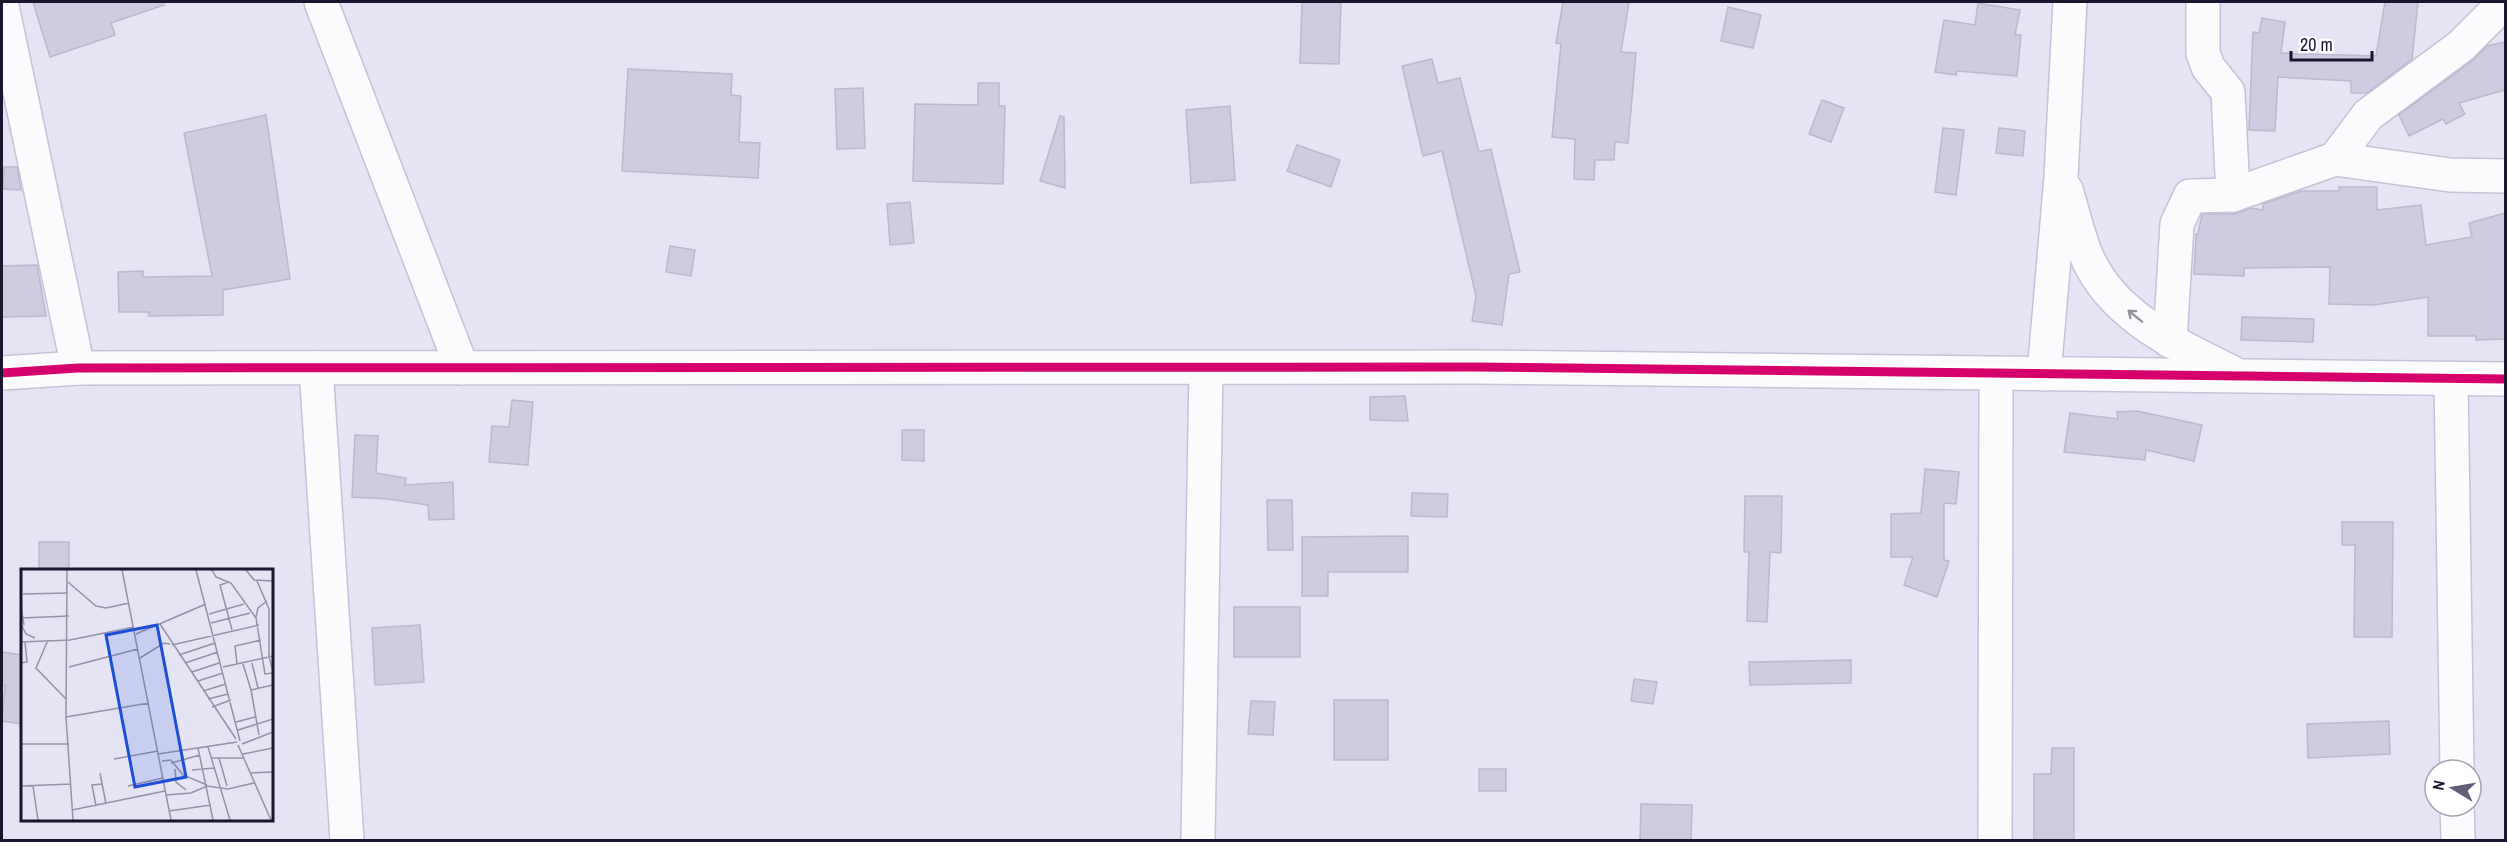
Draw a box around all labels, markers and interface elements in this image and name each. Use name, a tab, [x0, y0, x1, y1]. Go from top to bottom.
scale bar	[2291, 24, 2372, 62]
text: 20 m	[2300, 32, 2333, 57]
one-way arrow	[2128, 309, 2143, 323]
inset map	[21, 569, 273, 821]
north arrow	[2423, 758, 2483, 818]
text: N	[2427, 778, 2450, 792]

